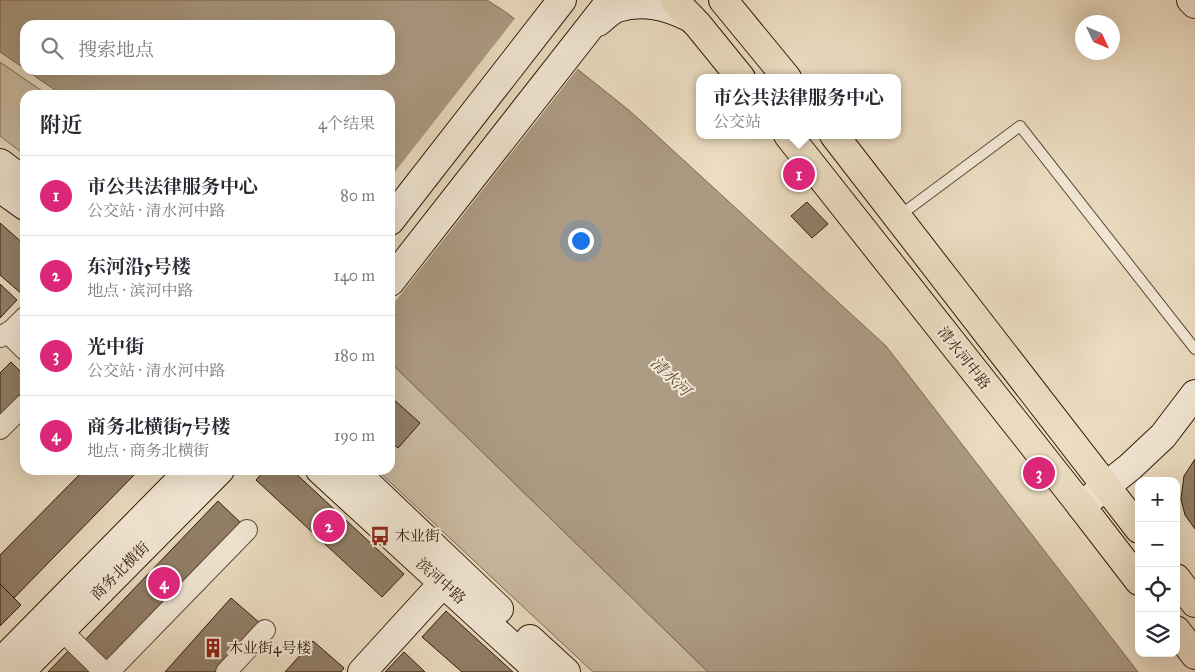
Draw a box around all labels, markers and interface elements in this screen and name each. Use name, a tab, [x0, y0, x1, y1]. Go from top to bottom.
north arrow	[1075, 15, 1120, 60]
search box	[20, 20, 395, 75]
icon: search	[38, 34, 66, 62]
text: 搜索地点	[78, 38, 154, 61]
popup	[696, 74, 901, 139]
text: 市公共法律服务中心	[713, 86, 884, 109]
text: 附近	[40, 112, 82, 138]
text: 公交站	[713, 112, 761, 131]
text: 4个结果	[318, 114, 375, 133]
pin: 1	[783, 155, 815, 193]
text: 市公共法律服务中心	[87, 175, 258, 198]
text: 1	[53, 186, 59, 205]
text: 80 m	[340, 186, 375, 205]
text: 公交站 · 清水河中路	[87, 201, 225, 220]
your location	[568, 228, 594, 254]
text: 东河沿5号楼	[87, 255, 191, 278]
text: 2	[52, 266, 60, 285]
text: 140 m	[334, 266, 375, 285]
text: 地点 · 滨河中路	[87, 281, 193, 300]
street label: 清水河中路	[934, 323, 994, 393]
text: 光中街	[87, 335, 144, 358]
text: 3	[53, 346, 59, 365]
text: 180 m	[334, 346, 375, 365]
water label: 清水河	[647, 353, 697, 402]
text: 公交站 · 清水河中路	[87, 361, 225, 380]
text: 商务北横街7号楼	[87, 415, 230, 438]
text: 4	[52, 426, 60, 445]
text: 190 m	[334, 426, 375, 445]
text: 地点 · 商务北横街	[87, 441, 209, 460]
pin: 3	[1023, 454, 1055, 492]
map controls	[1135, 477, 1180, 657]
button: +	[1135, 477, 1180, 522]
pin: 2	[313, 507, 345, 545]
button: −	[1135, 522, 1180, 567]
bus stop icon: 木业街	[369, 525, 391, 547]
place label: 木业街	[395, 527, 440, 545]
street label: 商务北横街	[87, 538, 153, 604]
street label: 滨河中路	[413, 554, 469, 608]
pin: 4	[148, 564, 180, 602]
button: locate	[1135, 567, 1180, 612]
button: layers	[1135, 612, 1180, 657]
building icon: 木业街4号楼	[202, 637, 224, 659]
place label: 木业街4号楼	[228, 639, 311, 657]

